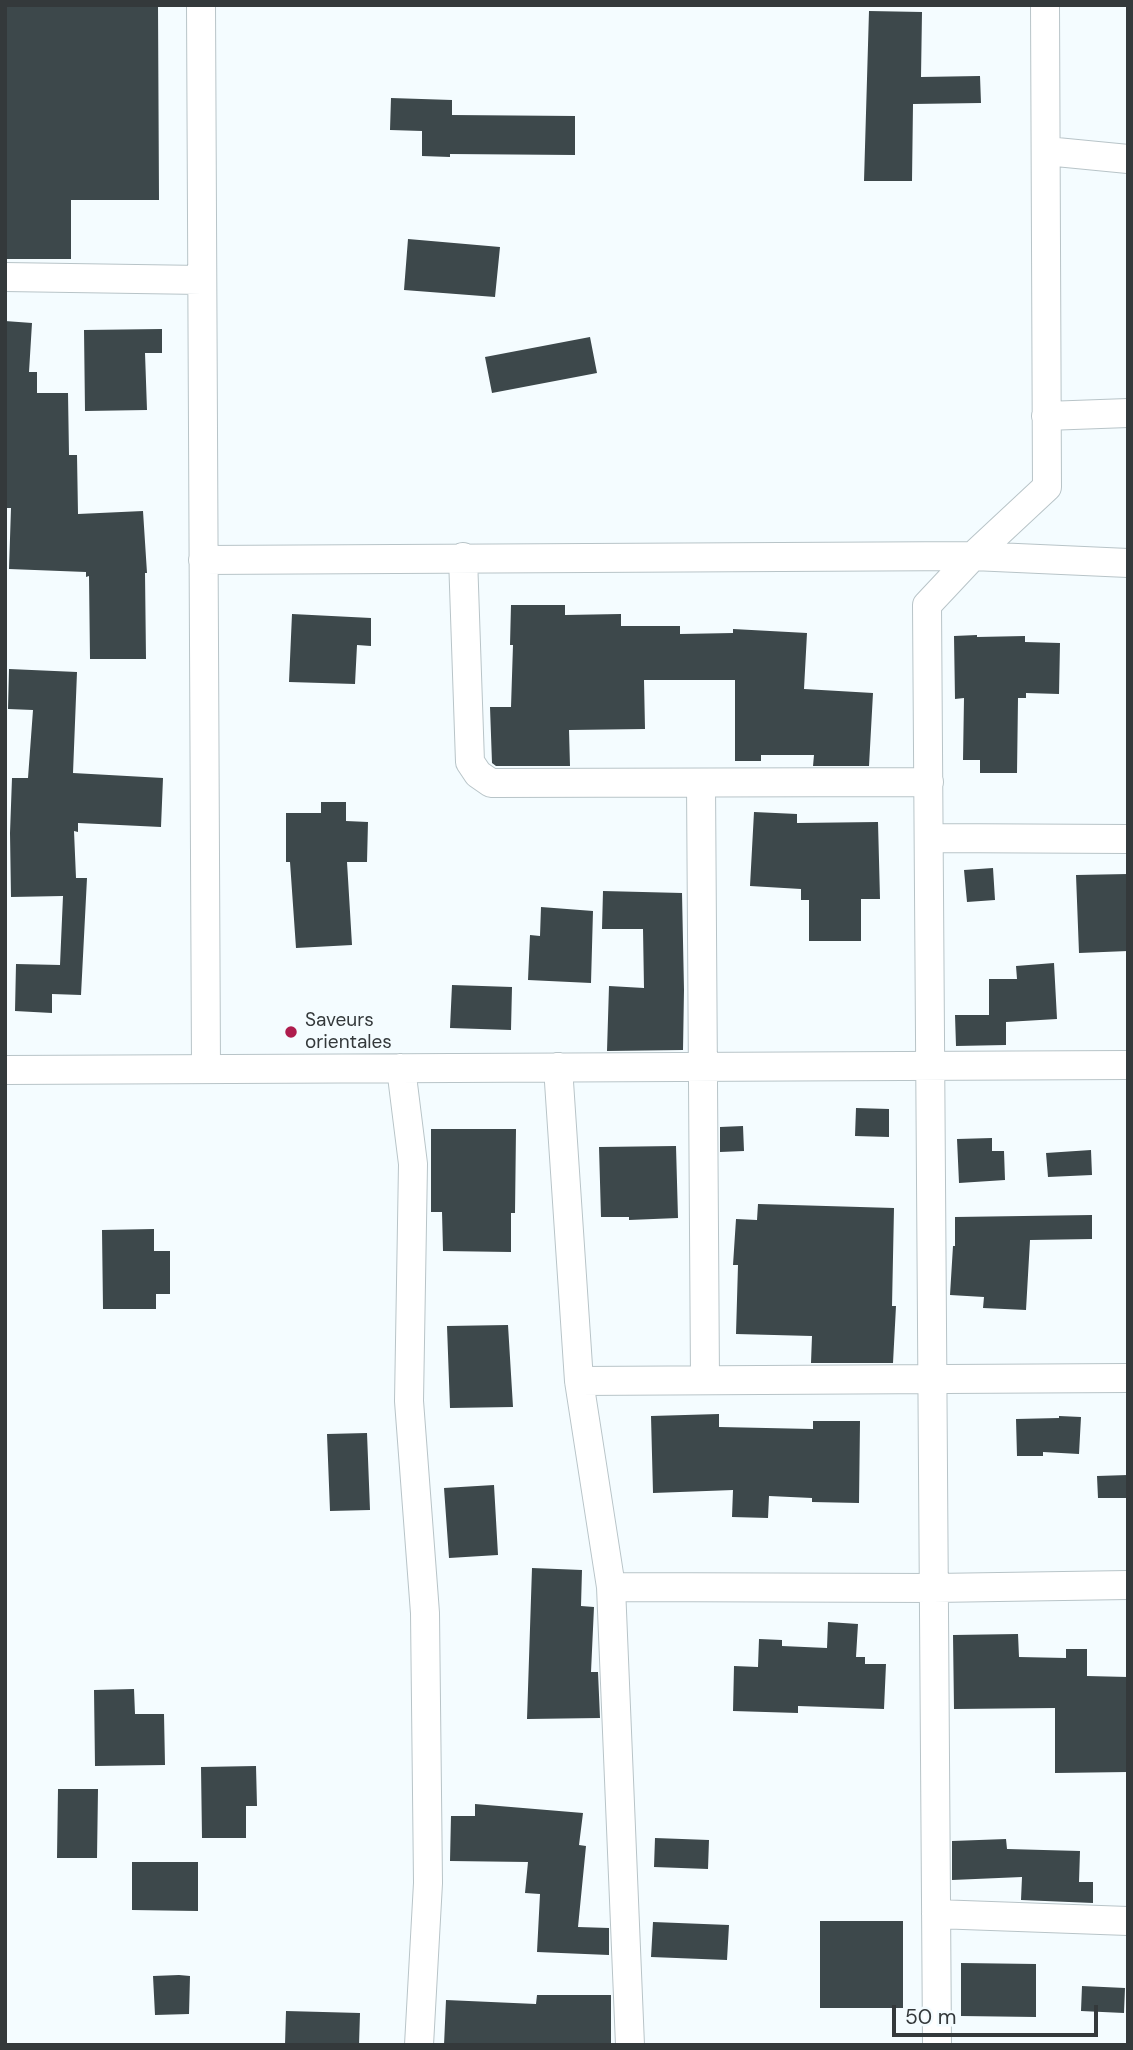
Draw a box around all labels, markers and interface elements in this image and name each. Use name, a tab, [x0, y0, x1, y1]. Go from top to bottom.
place label: Saveurs orientales	[305, 1010, 392, 1054]
marker: Saveurs orientales	[283, 1024, 299, 1040]
scale bar	[895, 1990, 1102, 2034]
text: 50 m	[905, 2003, 956, 2031]

